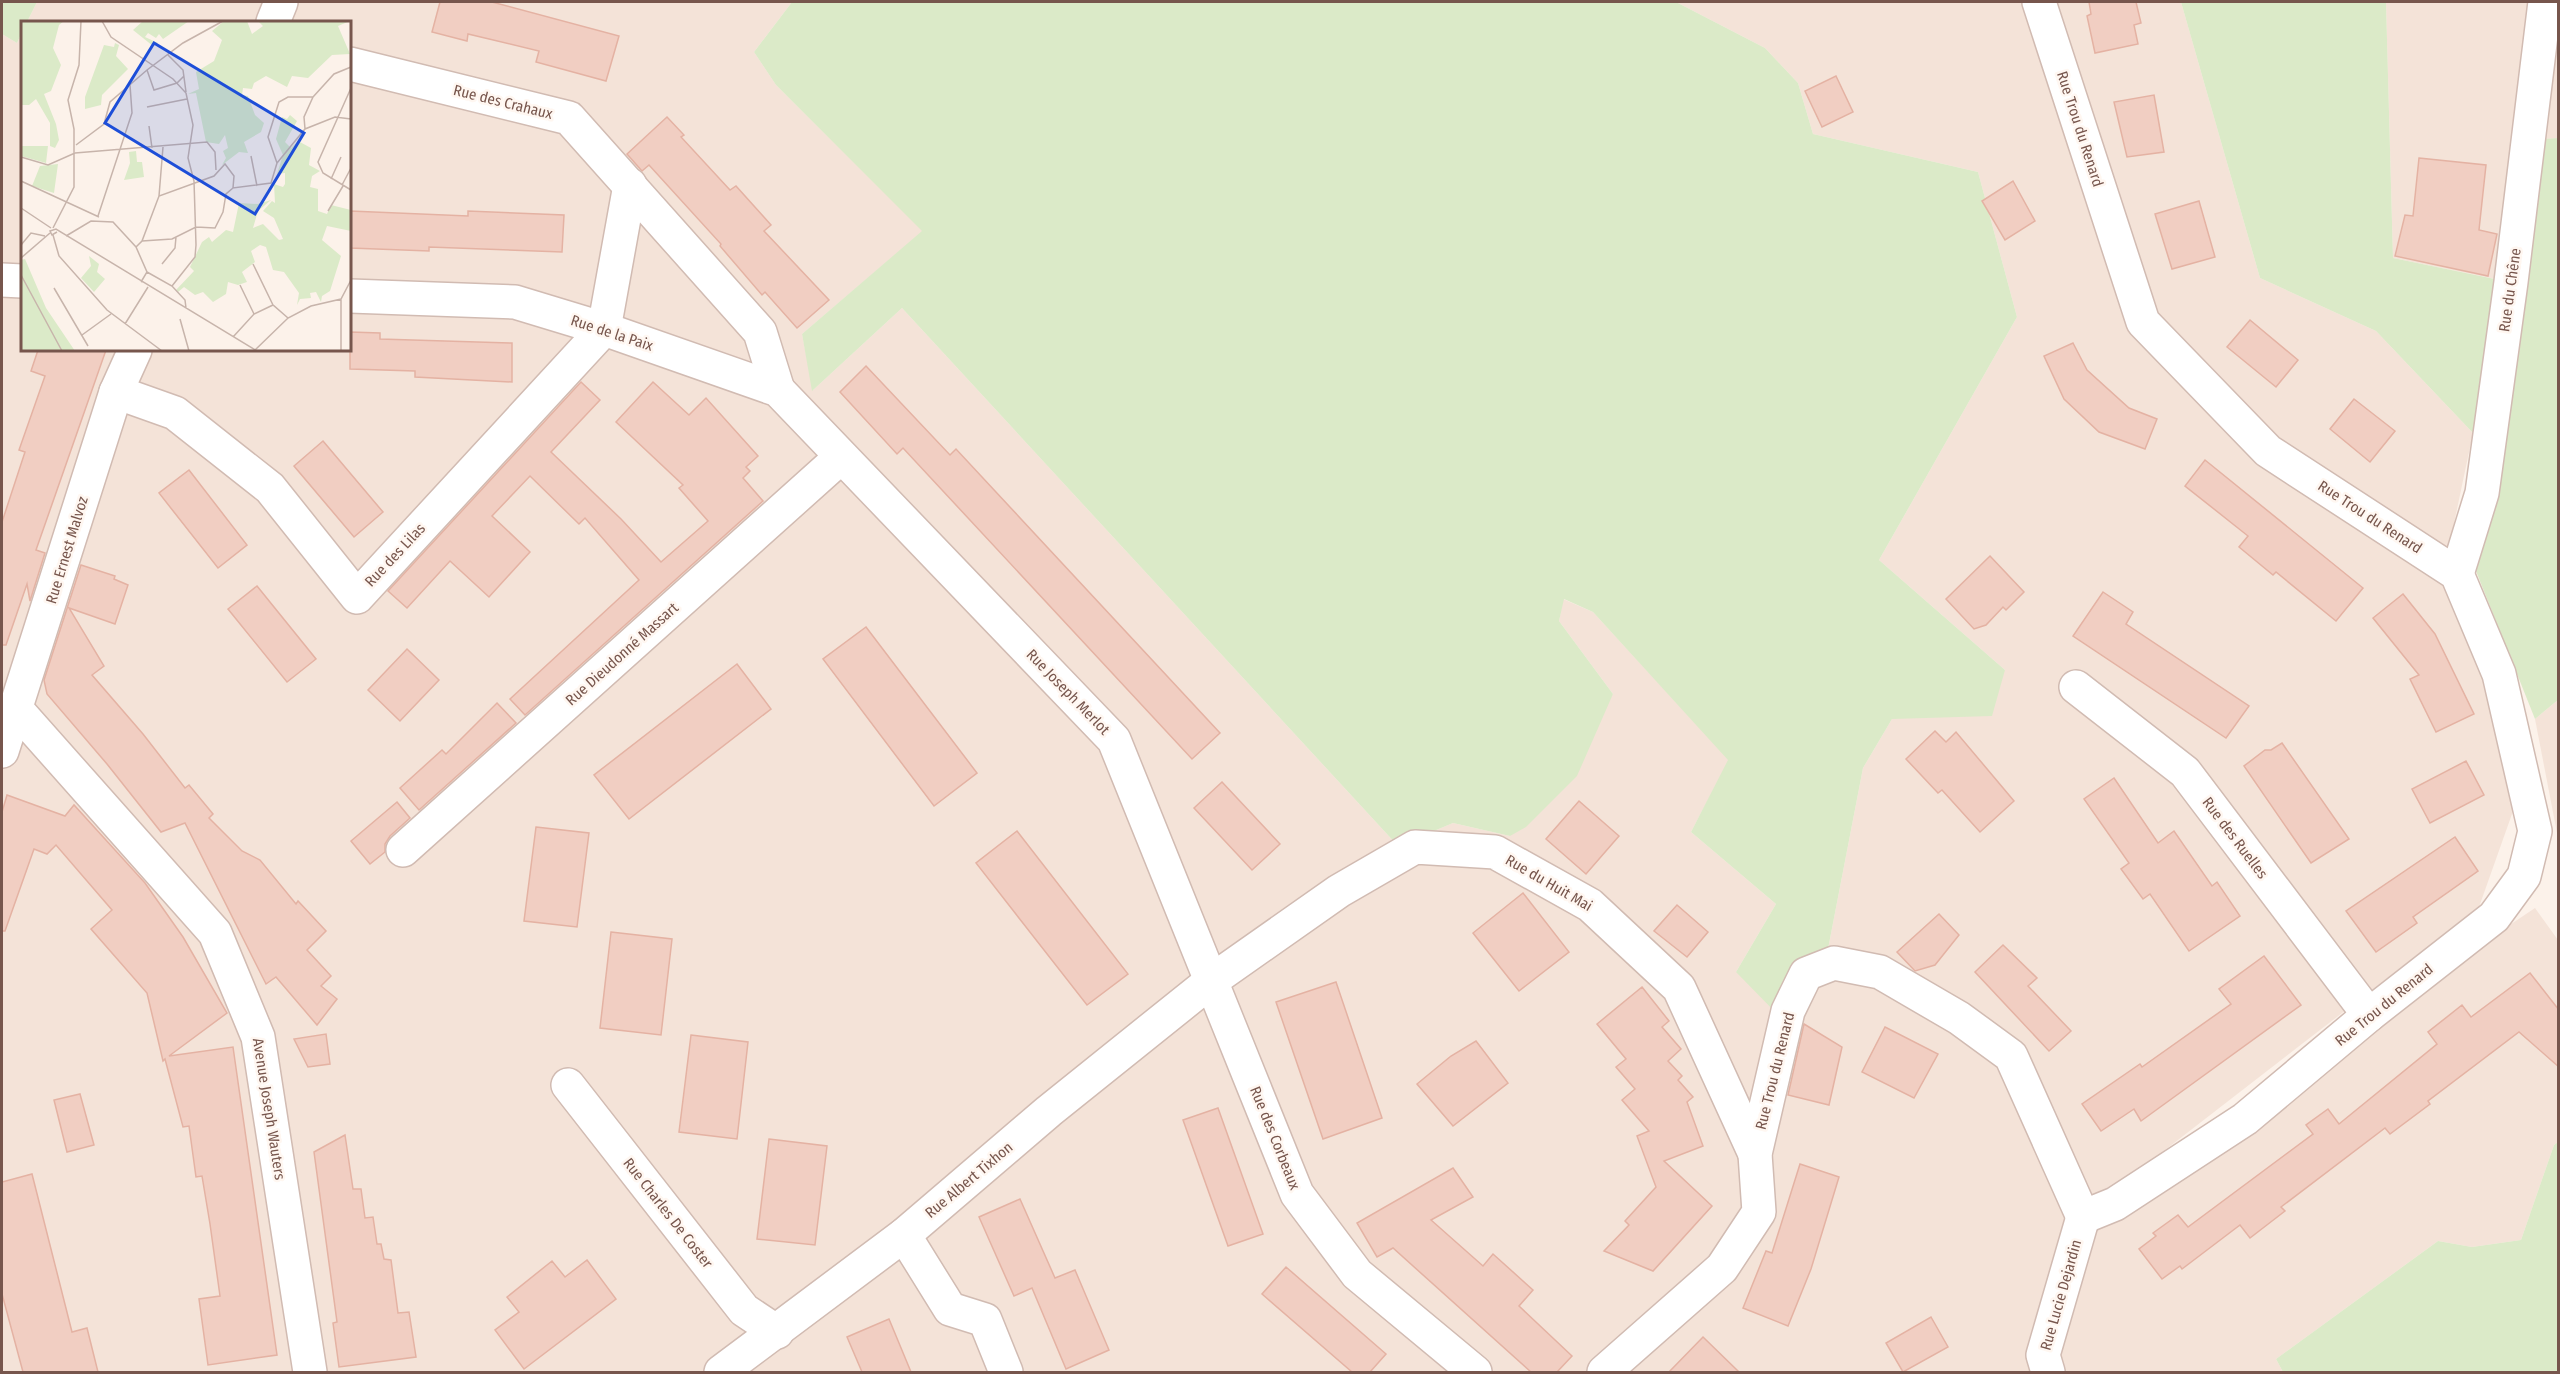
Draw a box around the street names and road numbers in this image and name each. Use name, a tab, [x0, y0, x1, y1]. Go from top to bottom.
street label: Rue Trou du Renard	[2053, 69, 2107, 189]
street label: Rue des Crahaux	[452, 81, 555, 123]
street label: Rue du Chêne	[2495, 247, 2525, 333]
street label: Rue de la Paix	[569, 311, 656, 355]
street label: Rue Trou du Renard	[2315, 477, 2425, 557]
street label: Rue Ernest Malvoz	[42, 494, 92, 606]
street label: Rue des Lilas	[361, 519, 429, 591]
street label: Rue Dieudonné Massart	[562, 599, 682, 709]
street label: Rue Joseph Merlot	[1023, 645, 1113, 739]
street label: Rue des Ruelles	[2198, 794, 2272, 882]
street label: Rue du Huit Mai	[1502, 851, 1596, 915]
street label: Rue Trou du Renard	[2332, 960, 2436, 1050]
street label: Rue Trou du Renard	[1752, 1010, 1798, 1132]
street label: Avenue Joseph Wauters	[249, 1037, 289, 1181]
street label: Rue des Corbeaux	[1246, 1084, 1304, 1193]
street label: Rue Albert Tixhon	[922, 1138, 1016, 1222]
street label: Rue Charles De Coster	[619, 1154, 717, 1272]
street label: Rue Lucie Dejardin	[2037, 1238, 2085, 1352]

